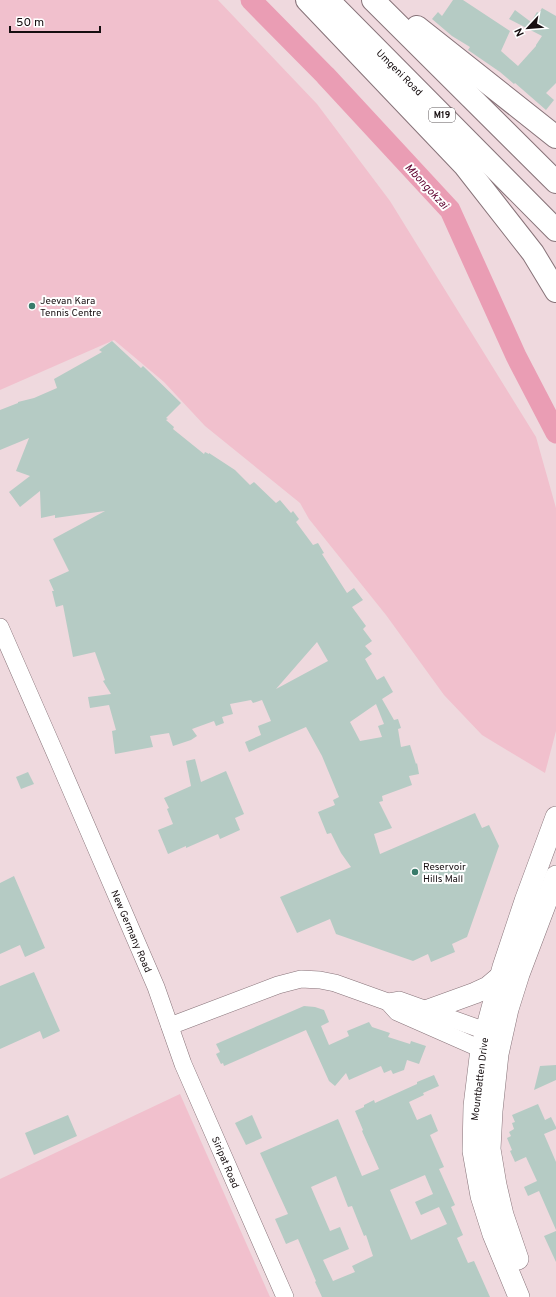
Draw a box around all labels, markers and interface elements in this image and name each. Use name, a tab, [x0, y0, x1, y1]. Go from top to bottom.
scale bar	[10, 8, 100, 34]
north arrow	[508, 8, 548, 48]
text: 50 m	[16, 15, 44, 31]
text: N	[512, 25, 528, 39]
street label: Umgeni Road	[373, 47, 425, 99]
road number: M19	[429, 108, 455, 122]
water label: Mbongokzai	[402, 161, 452, 213]
place label: Jeevan Kara Tennis Centre	[40, 295, 101, 320]
marker: Jeevan Kara Tennis Centre	[27, 301, 37, 311]
place label: Reservoir Hills Mall	[423, 861, 466, 886]
marker: Reservoir Hills Mall	[410, 867, 420, 877]
street label: New Germany Road	[107, 888, 154, 975]
street label: Mountbatten Drive	[469, 1037, 492, 1122]
street label: Siripat Road	[208, 1135, 241, 1190]

